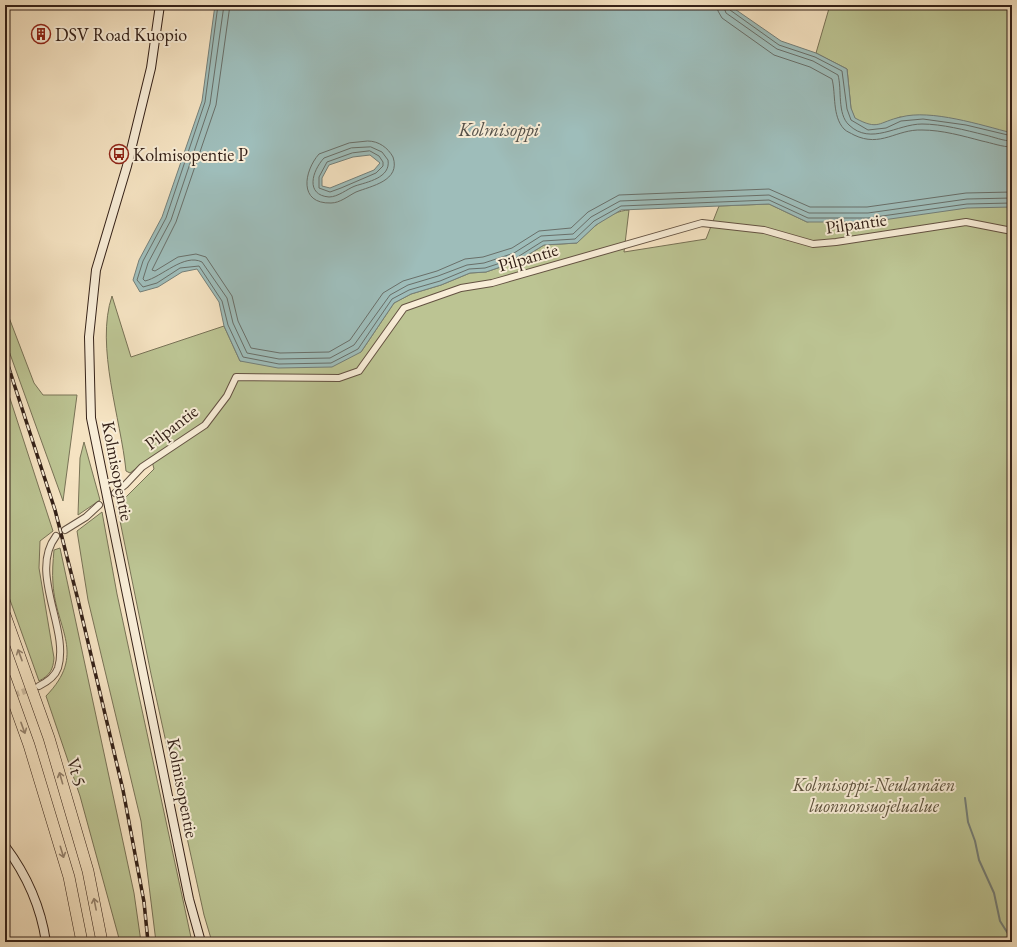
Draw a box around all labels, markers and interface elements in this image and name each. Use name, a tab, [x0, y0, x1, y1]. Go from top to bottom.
building icon: DSV Road Kuopio	[30, 23, 52, 45]
place label: DSV Road Kuopio	[55, 23, 187, 46]
water label: Kolmisoppi	[458, 117, 541, 142]
bus stop icon: Kolmisopentie P	[108, 143, 130, 165]
place label: Kolmisopentie P	[133, 143, 248, 166]
street label: Pilpantie	[824, 207, 888, 239]
street label: Pilpantie	[495, 237, 561, 277]
street label: Pilpantie	[140, 399, 202, 455]
street label: Kolmisopentie	[97, 419, 139, 523]
one-way arrow	[15, 650, 23, 662]
one-way arrow	[20, 722, 27, 735]
street label: Kolmisopentie	[162, 736, 204, 840]
street label: Vt 5	[62, 755, 92, 789]
one-way arrow	[57, 772, 64, 785]
park label: Kolmisoppi-Neulamäen luonnonsuojelualue	[792, 773, 955, 818]
one-way arrow	[59, 846, 66, 859]
one-way arrow	[91, 898, 99, 911]

